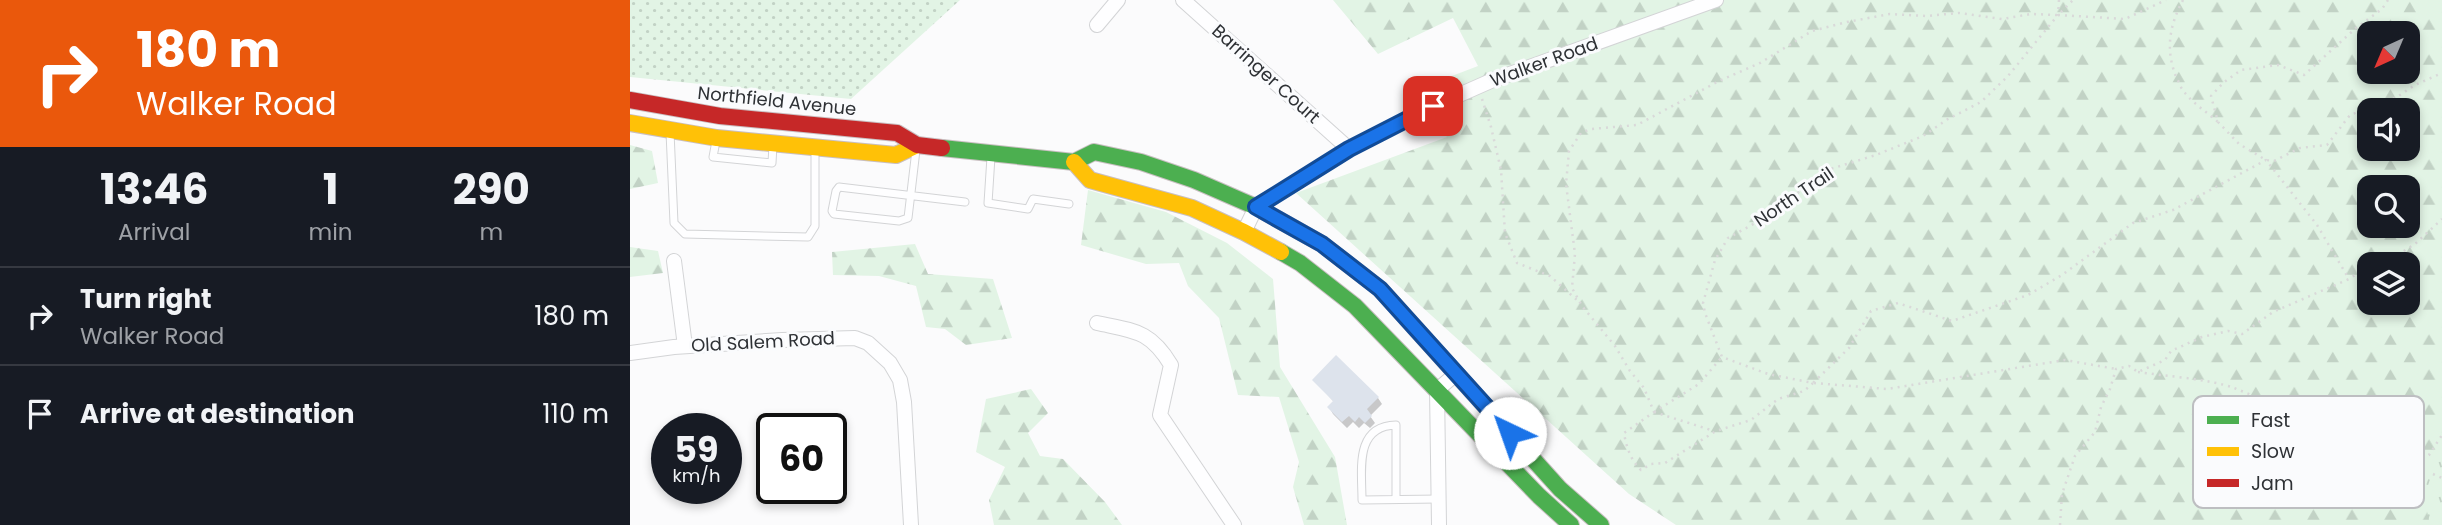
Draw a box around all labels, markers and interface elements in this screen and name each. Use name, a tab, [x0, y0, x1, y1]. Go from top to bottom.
text: 180 m	[136, 16, 280, 84]
street label: Barringer Court	[1207, 18, 1326, 129]
north arrow	[2357, 21, 2420, 84]
map controls	[2357, 21, 2420, 315]
icon: right	[21, 28, 112, 119]
street label: Walker Road	[1486, 30, 1601, 93]
pin	[1403, 76, 1463, 136]
street label: Northfield Avenue	[696, 80, 858, 121]
text: Walker Road	[136, 81, 337, 126]
icon: arrive	[1414, 87, 1452, 125]
button: sound	[2357, 98, 2420, 161]
text: 13:46	[100, 160, 208, 219]
text: 1	[323, 160, 338, 219]
text: 290	[453, 160, 530, 219]
street label: North Trail	[1749, 161, 1839, 232]
button: search	[2357, 175, 2420, 238]
text: Arrival	[118, 216, 190, 248]
text: min	[309, 216, 353, 248]
text: m	[479, 216, 503, 248]
button: layers	[2357, 252, 2420, 315]
text: Turn right	[80, 281, 212, 317]
icon: right	[21, 297, 59, 335]
text: 180 m	[534, 298, 609, 334]
text: Walker Road	[80, 320, 224, 352]
street label: Old Salem Road	[690, 325, 836, 358]
icon: arrive	[21, 395, 59, 433]
text: Arrive at destination	[80, 396, 355, 432]
text: 110 m	[542, 396, 609, 432]
position arrow	[1473, 396, 1547, 470]
legend	[2193, 396, 2424, 508]
text: Fast	[2251, 407, 2290, 434]
speed limit sign: 60	[756, 413, 847, 504]
text: 59	[674, 425, 719, 474]
text: Slow	[2251, 438, 2295, 465]
text: km/h	[673, 463, 720, 488]
text: Jam	[2251, 470, 2293, 497]

